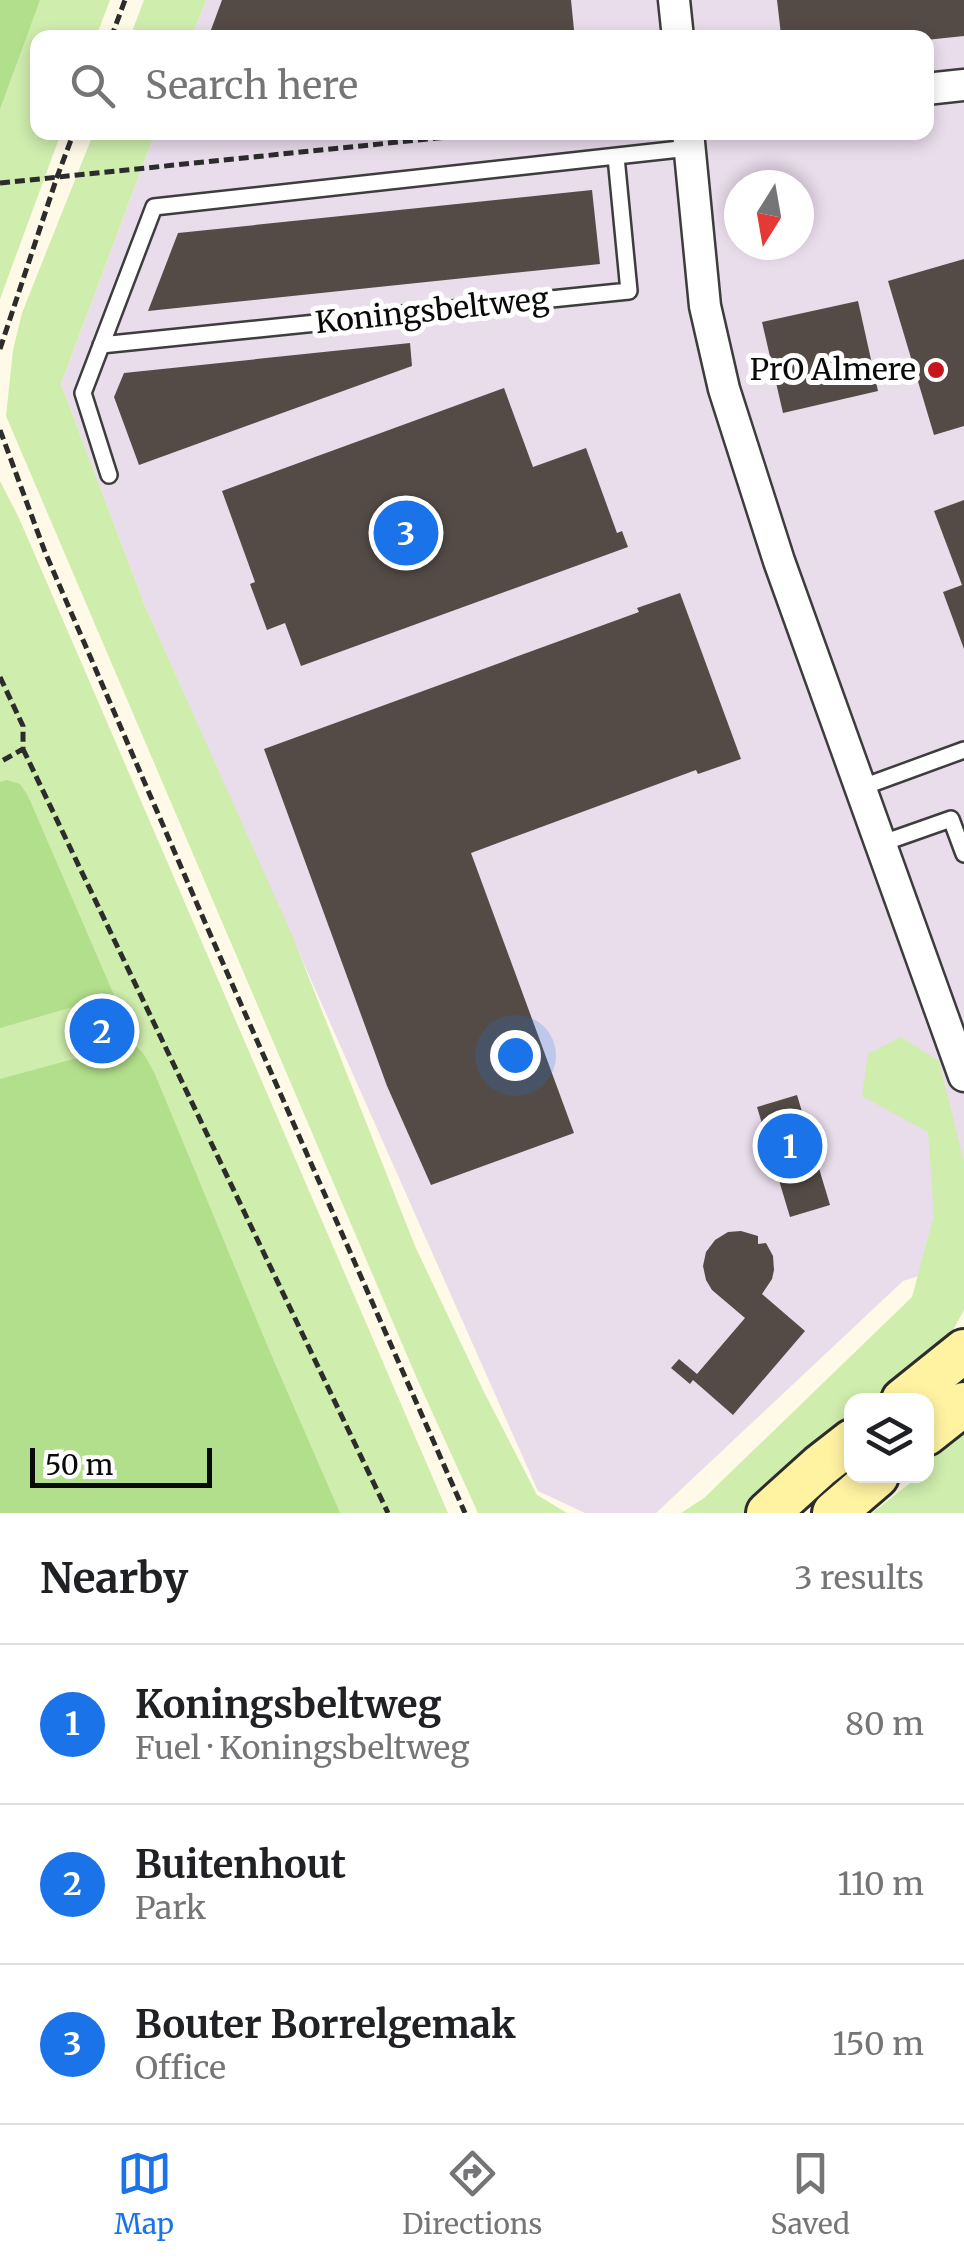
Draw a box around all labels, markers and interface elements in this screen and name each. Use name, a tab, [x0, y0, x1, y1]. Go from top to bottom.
search box	[30, 30, 934, 140]
icon: search	[65, 58, 120, 113]
text: Search here	[145, 62, 358, 109]
north arrow	[724, 170, 814, 260]
street label: Koningsbeltweg	[313, 279, 551, 341]
place label: PrO Almere	[750, 350, 916, 388]
marker: PrO Almere	[925, 359, 947, 381]
pin: 3	[374, 496, 438, 570]
pin: 2	[70, 994, 134, 1068]
your location	[490, 1030, 541, 1081]
pin: 1	[758, 1108, 822, 1184]
map controls	[844, 1393, 934, 1483]
button: layers	[844, 1393, 934, 1483]
scale bar	[30, 1443, 212, 1488]
text: 50 m	[45, 1447, 113, 1483]
text: Nearby	[40, 1552, 188, 1604]
text: 3 results	[794, 1558, 924, 1598]
text: Koningsbeltweg	[135, 1681, 441, 1728]
text: 1	[65, 1704, 80, 1744]
text: 80 m	[845, 1704, 924, 1744]
text: Fuel · Koningsbeltweg	[135, 1728, 470, 1768]
text: Buitenhout	[135, 1841, 346, 1888]
text: 2	[63, 1864, 82, 1904]
text: 110 m	[837, 1864, 924, 1904]
text: Park	[135, 1888, 206, 1928]
text: Bouter Borrelgemak	[135, 2001, 516, 2048]
text: 3	[63, 2024, 82, 2064]
text: 150 m	[832, 2024, 924, 2064]
text: Office	[135, 2048, 226, 2088]
tab: Map	[114, 2146, 174, 2242]
tab: Directions	[402, 2146, 542, 2242]
tab: Saved	[770, 2146, 850, 2242]

